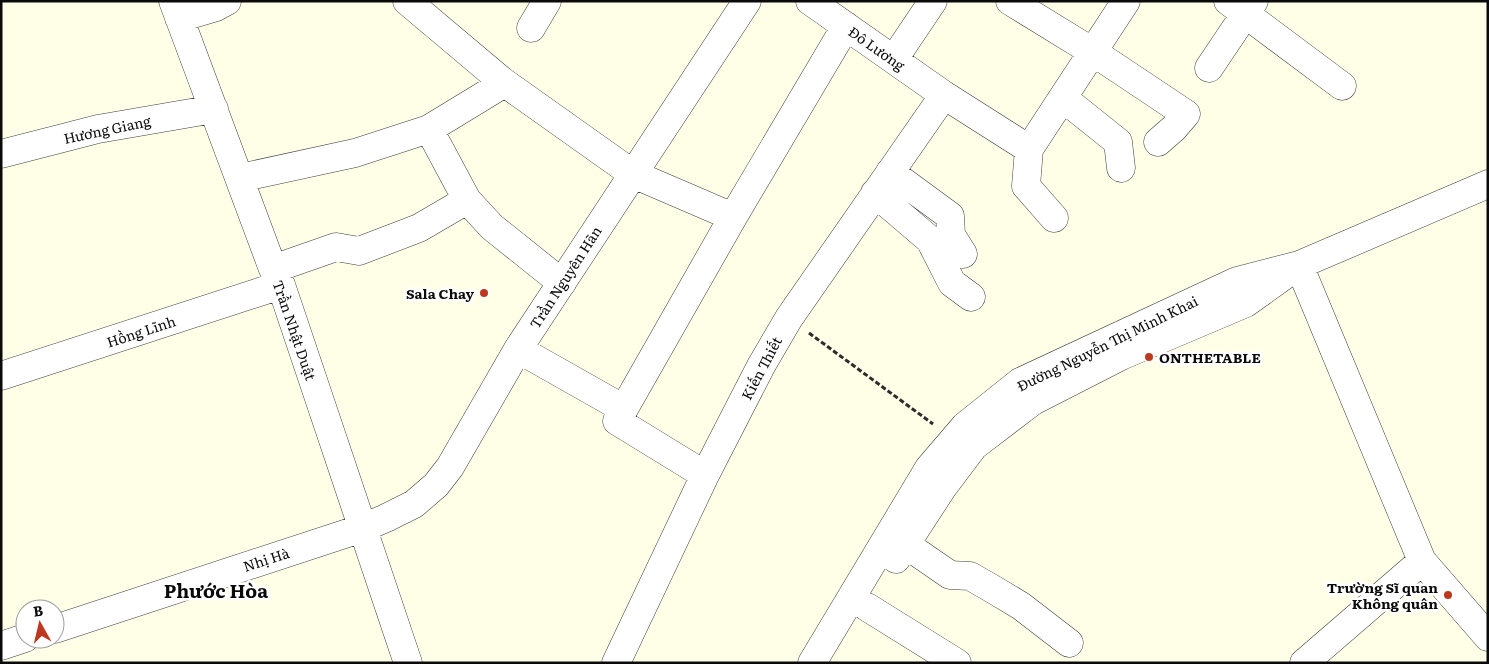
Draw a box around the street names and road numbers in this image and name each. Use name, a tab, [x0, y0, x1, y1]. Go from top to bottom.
street label: Đô Lương	[845, 21, 910, 75]
street label: Hương Giang	[62, 110, 153, 148]
street label: Trần Nguyên Hãn	[524, 222, 606, 332]
street label: Trần Nhật Duật	[268, 277, 322, 383]
street label: Đường Nguyễn Thị Minh Khai	[1013, 290, 1201, 396]
street label: Hồng Lĩnh	[104, 310, 178, 352]
street label: Kiến Thiết	[736, 333, 786, 403]
street label: Nhị Hà	[240, 542, 292, 576]

